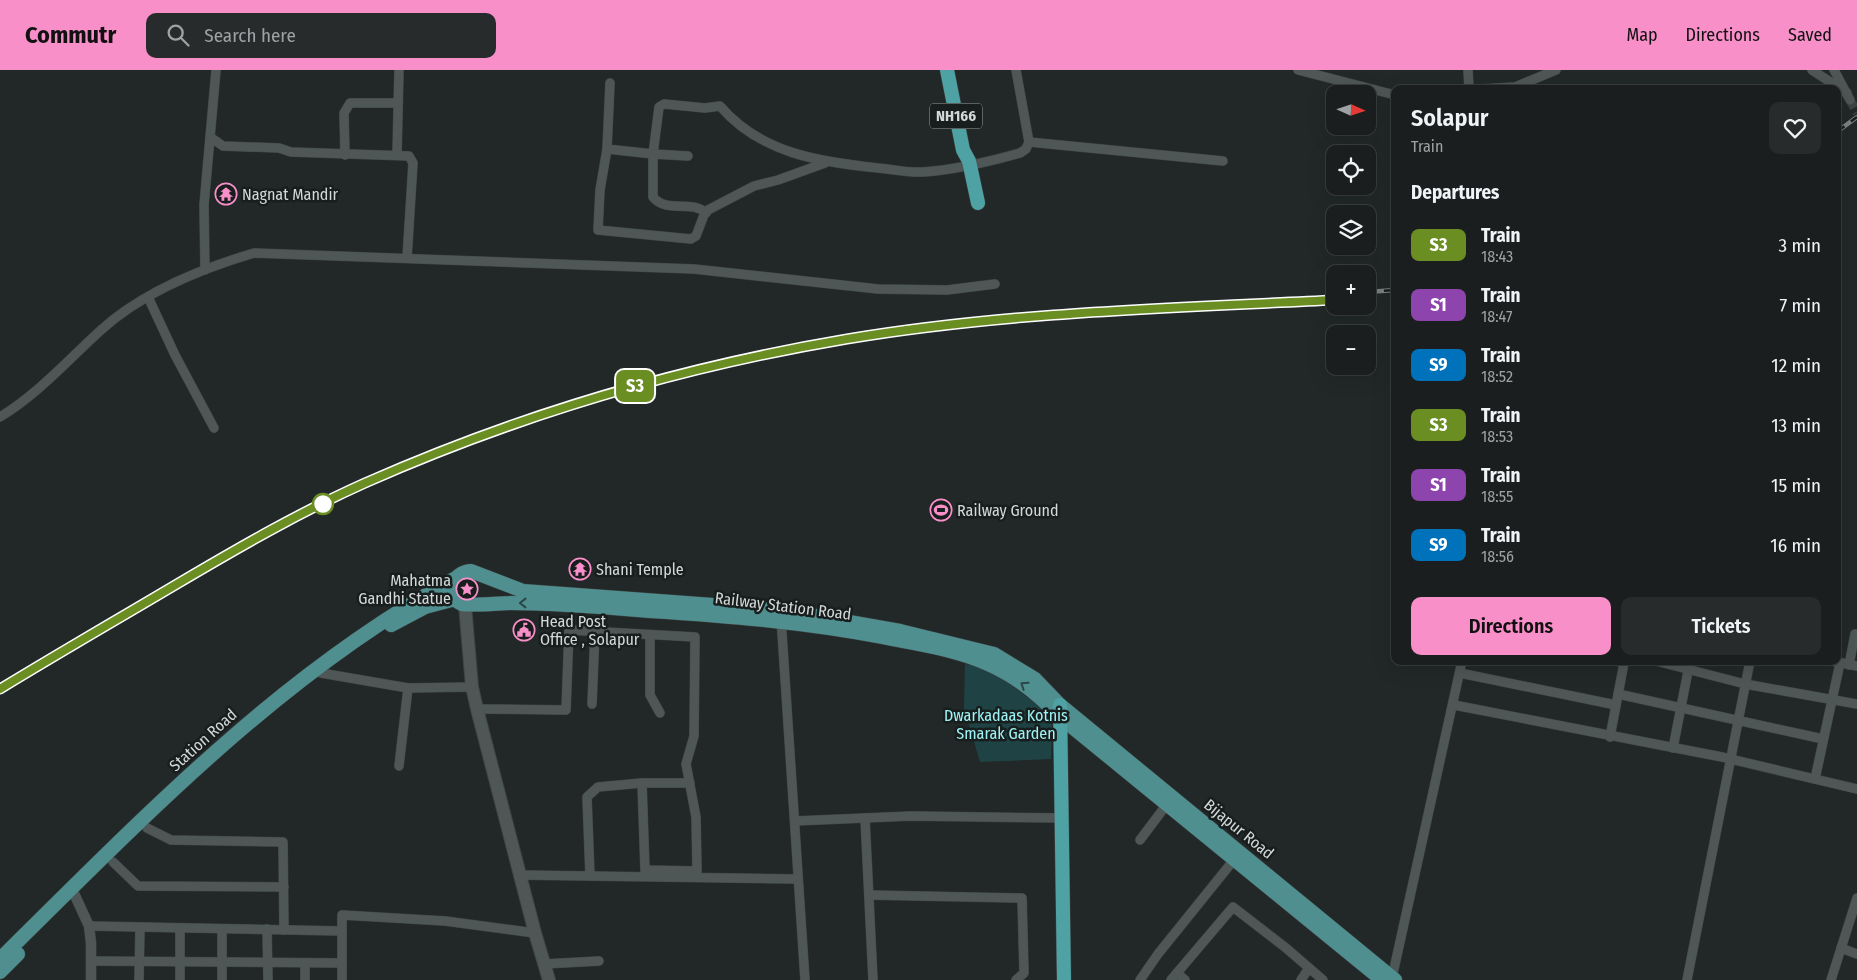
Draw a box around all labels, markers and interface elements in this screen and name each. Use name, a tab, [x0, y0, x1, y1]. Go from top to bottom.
search box	[146, 13, 496, 58]
text: Commutr	[25, 21, 116, 49]
icon: search	[164, 21, 192, 49]
text: Search here	[204, 24, 296, 47]
text: Map	[1626, 24, 1658, 46]
text: Directions	[1686, 24, 1760, 46]
text: Saved	[1788, 24, 1832, 46]
north arrow	[1326, 85, 1376, 135]
map controls	[1326, 85, 1376, 375]
button: heart	[1769, 102, 1821, 154]
road number: NH166	[930, 104, 982, 128]
text: Solapur	[1411, 104, 1489, 132]
text: Train	[1411, 137, 1443, 156]
button: locate	[1326, 145, 1376, 195]
text: Departures	[1411, 181, 1499, 204]
temple icon: Nagnat Mandir	[214, 182, 238, 206]
place label: Nagnat Mandir	[242, 185, 338, 204]
button: layers	[1326, 205, 1376, 255]
text: Train	[1481, 224, 1520, 247]
text: S3	[1430, 234, 1447, 256]
text: 3 min	[1779, 234, 1821, 257]
text: 18:43	[1481, 247, 1513, 266]
button: +	[1326, 265, 1376, 315]
text: Train	[1481, 284, 1520, 307]
text: S1	[1430, 294, 1447, 316]
text: 7 min	[1779, 294, 1821, 317]
text: 18:47	[1481, 307, 1512, 326]
button: −	[1326, 325, 1376, 375]
text: Train	[1481, 344, 1520, 367]
text: S9	[1429, 354, 1448, 376]
text: 12 min	[1771, 354, 1821, 377]
text: 18:52	[1481, 367, 1513, 386]
line badge: S3	[612, 370, 658, 402]
text: S3	[626, 375, 644, 397]
text: Train	[1481, 404, 1520, 427]
text: S3	[1430, 414, 1447, 436]
text: 13 min	[1771, 414, 1821, 437]
text: 18:53	[1481, 427, 1513, 446]
text: Train	[1481, 464, 1520, 487]
text: S1	[1430, 474, 1447, 496]
text: 15 min	[1771, 474, 1821, 497]
text: 18:55	[1481, 487, 1513, 506]
unlabelled marker	[312, 493, 334, 515]
sports icon: Railway Ground	[929, 498, 953, 522]
place label: Railway Ground	[957, 501, 1059, 520]
text: Train	[1481, 524, 1520, 547]
text: S9	[1429, 534, 1448, 556]
text: 16 min	[1770, 534, 1821, 557]
text: 18:56	[1481, 547, 1514, 566]
temple icon: Shani Temple	[568, 557, 592, 581]
place label: Shani Temple	[596, 560, 684, 579]
place label: Mahatma Gandhi Statue	[358, 571, 451, 608]
place icon: Mahatma Gandhi Statue	[455, 577, 479, 601]
street label: Railway Station Road	[714, 588, 852, 624]
button: Directions	[1411, 597, 1611, 655]
button: Tickets	[1621, 597, 1821, 655]
one-way arrow	[519, 598, 526, 608]
place label: Head Post Office , Solapur	[540, 612, 640, 649]
public building icon: Head Post Office , Solapur	[512, 618, 536, 642]
one-way arrow	[1020, 682, 1029, 692]
street label: Station Road	[165, 705, 241, 775]
park label: Dwarkadaas Kotnis Smarak Garden	[944, 706, 1068, 743]
street label: Bijapur Road	[1200, 795, 1278, 863]

